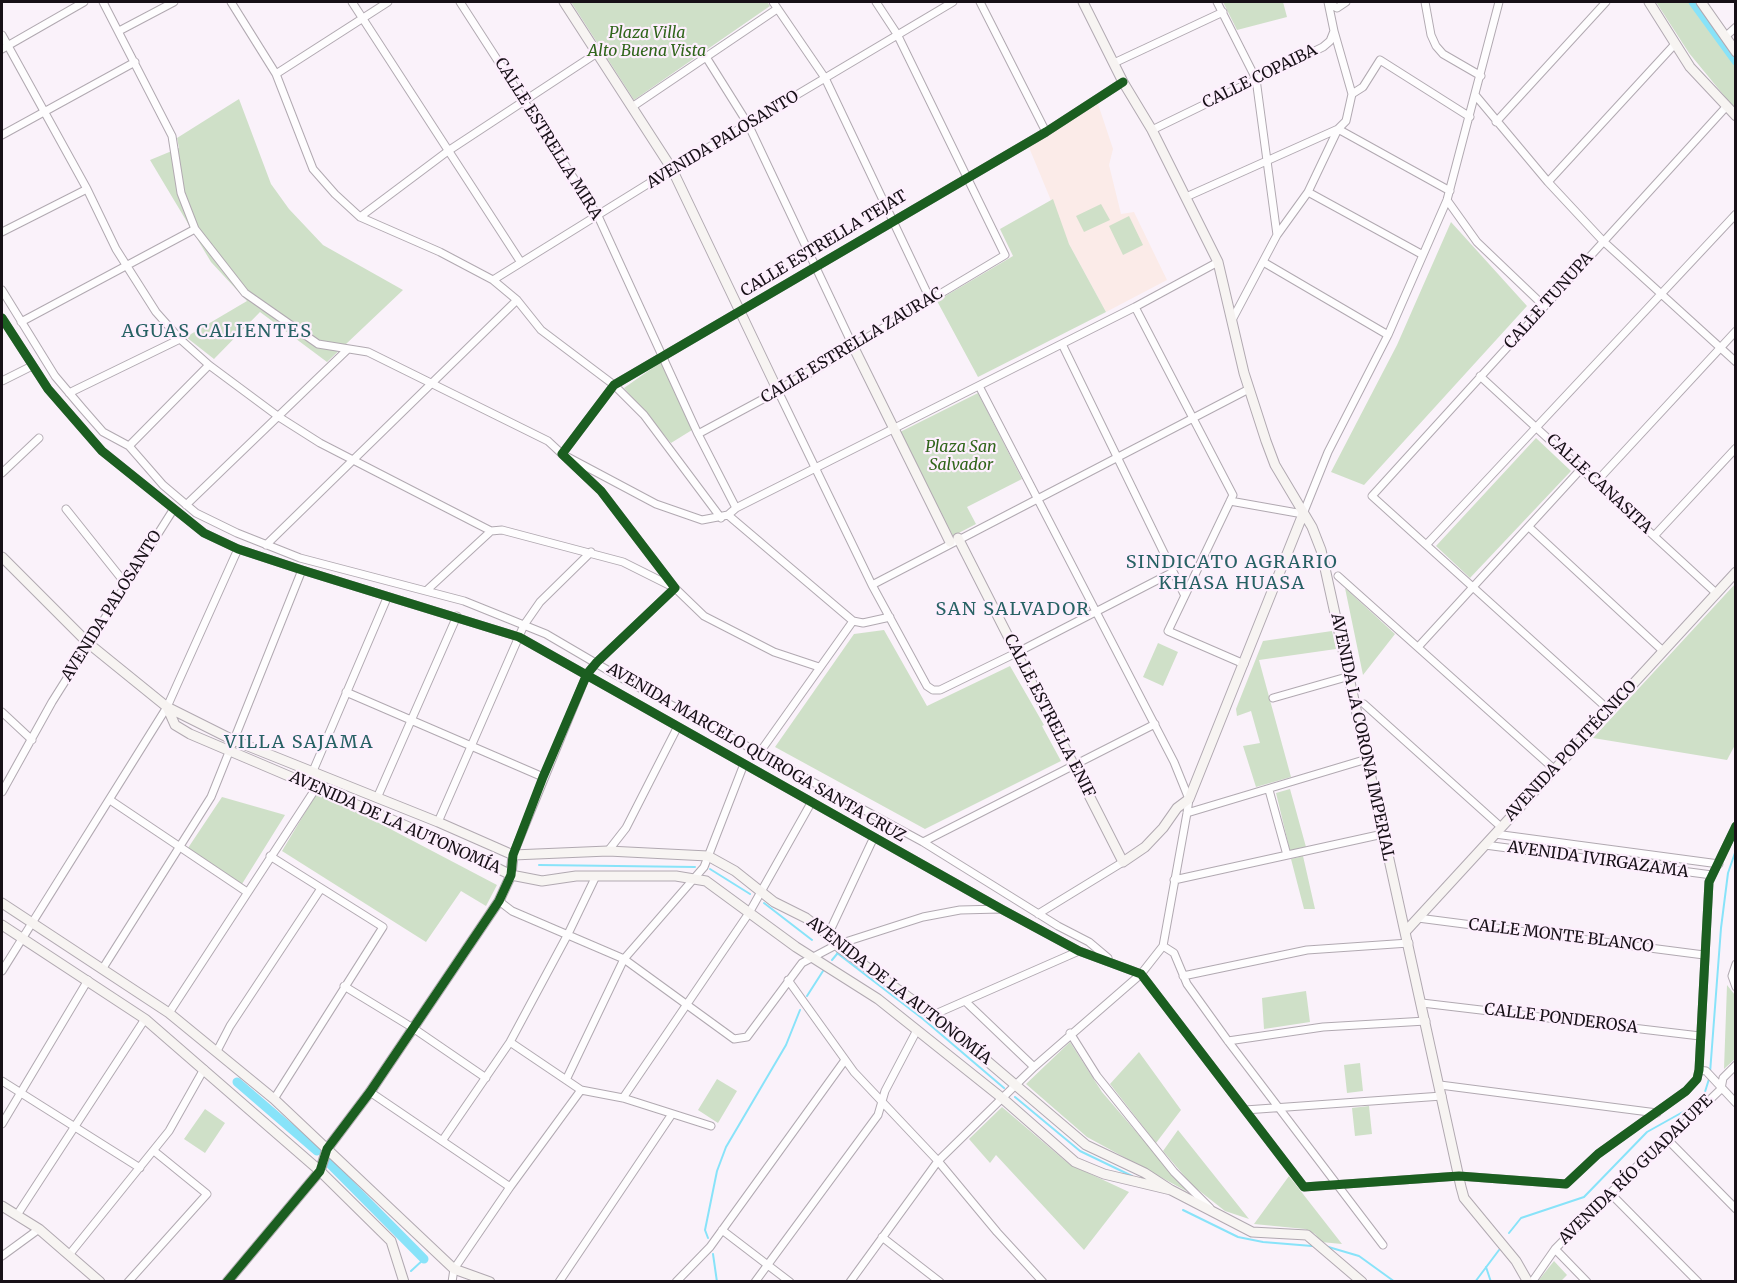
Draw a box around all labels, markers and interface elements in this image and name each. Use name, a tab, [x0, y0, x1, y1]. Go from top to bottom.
park label: Plaza Villa Alto Buena Vista	[588, 23, 706, 61]
street label: CALLE COPAIBA	[1200, 41, 1320, 113]
street label: CALLE ESTRELLA MIRA	[490, 55, 606, 223]
street label: AVENIDA PALOSANTO	[644, 87, 802, 193]
street label: CALLE ESTRELLA TEJAT	[737, 187, 911, 301]
street label: CALLE TUNUPA	[1501, 249, 1597, 353]
street label: CALLE ESTRELLA ZAURAC	[758, 284, 946, 408]
district label: AGUAS CALIENTES	[122, 321, 312, 343]
street label: CALLE CANASITA	[1542, 430, 1656, 538]
park label: Plaza San Salvador	[925, 437, 997, 475]
street label: AVENIDA PALOSANTO	[58, 527, 166, 685]
district label: SINDICATO AGRARIO KHASA HUASA	[1126, 552, 1338, 594]
district label: SAN SALVADOR	[936, 599, 1090, 621]
street label: AVENIDA LA CORONA IMPERIAL	[1326, 611, 1398, 863]
street label: CALLE ESTRELLA ENIF	[999, 631, 1099, 801]
street label: AVENIDA MARCELO QUIROGA SANTA CRUZ	[603, 659, 909, 847]
street label: AVENIDA POLITÉCNICO	[1501, 677, 1641, 825]
district label: VILLA SAJAMA	[224, 732, 374, 754]
street label: AVENIDA DE LA AUTONOMÍA	[286, 768, 504, 878]
street label: AVENIDA IVIRGAZAMA	[1506, 838, 1690, 882]
street label: AVENIDA DE LA AUTONOMÍA	[803, 913, 995, 1069]
street label: CALLE MONTE BLANCO	[1467, 915, 1655, 957]
street label: CALLE PONDEROSA	[1483, 1000, 1639, 1038]
street label: AVENIDA RÍO GUADALUPE	[1555, 1091, 1717, 1249]

